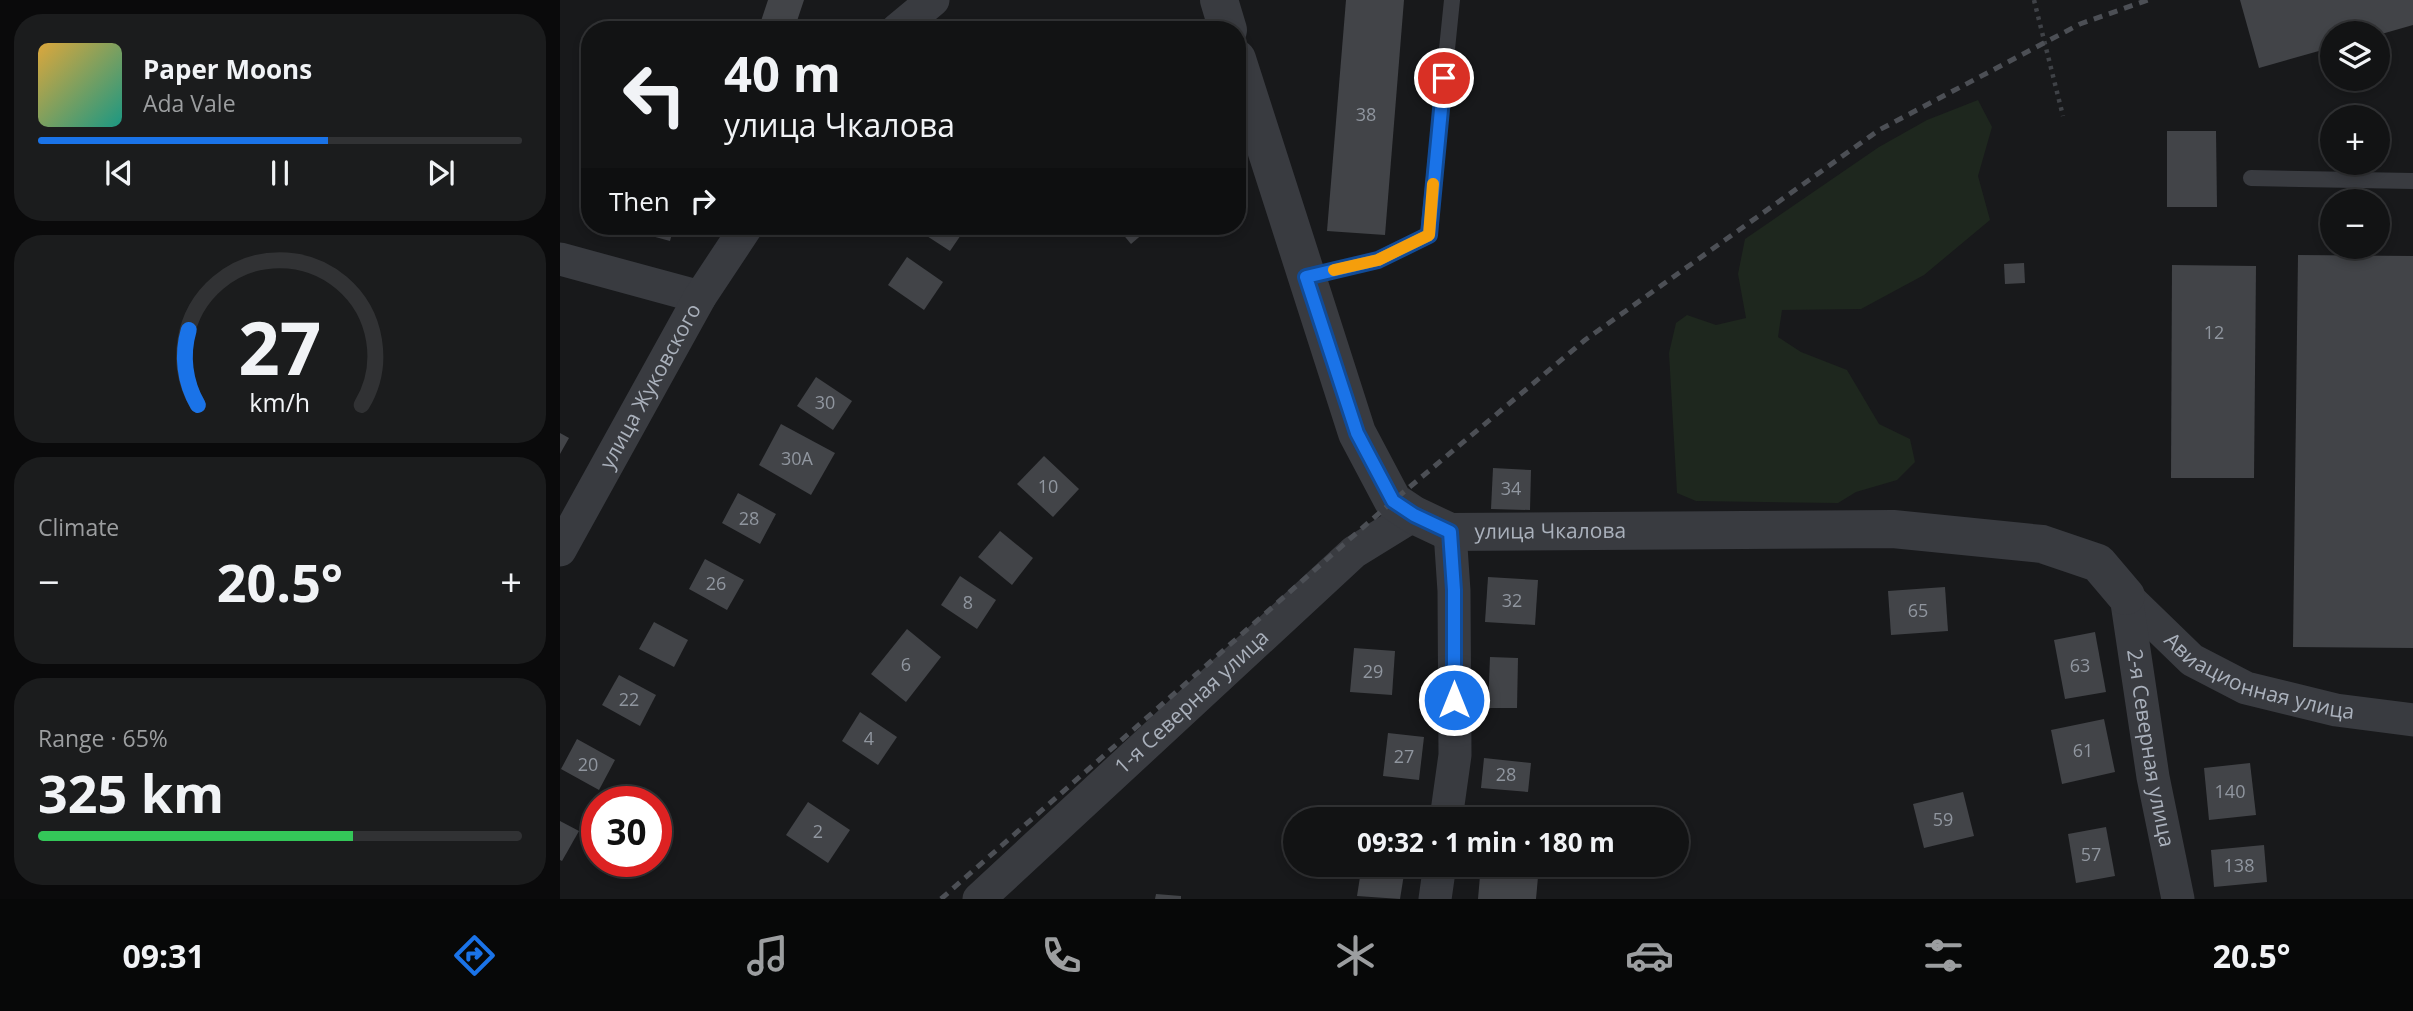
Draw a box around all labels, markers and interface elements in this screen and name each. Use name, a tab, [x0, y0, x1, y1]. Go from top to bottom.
map controls	[2320, 21, 2390, 259]
button: layers	[2320, 21, 2390, 91]
text: 40 m	[724, 40, 841, 106]
pin	[1414, 48, 1474, 108]
icon: left	[609, 49, 700, 140]
text: Paper Moons	[143, 51, 312, 87]
icon: arrive	[1425, 59, 1463, 97]
text: Ada Vale	[143, 87, 236, 119]
house number: 38	[1356, 102, 1376, 126]
text: улица Чкалова	[724, 103, 955, 146]
button: +	[2320, 105, 2390, 175]
icon: previous	[100, 154, 138, 192]
icon: pause	[261, 154, 299, 192]
icon: next	[422, 154, 460, 192]
icon: right	[684, 182, 722, 220]
text: Then	[609, 183, 670, 219]
button: −	[2320, 189, 2390, 259]
text: 27	[238, 297, 322, 396]
street label: улица Жуковского	[593, 298, 707, 474]
house number: 12	[2204, 320, 2224, 344]
text: km/h	[250, 385, 310, 419]
house number: 30	[815, 390, 835, 414]
house number: 30А	[781, 446, 814, 470]
house number: 10	[1038, 474, 1058, 498]
house number: 34	[1501, 476, 1521, 500]
house number: 28	[739, 506, 759, 530]
text: Climate	[38, 511, 119, 543]
street label: улица Чкалова	[1474, 516, 1626, 545]
text: 20.5°	[217, 546, 343, 617]
text: −	[38, 555, 60, 607]
text: +	[500, 555, 522, 607]
house number: 26	[706, 571, 726, 595]
house number: 32	[1502, 588, 1522, 612]
house number: 8	[963, 590, 973, 614]
house number: 65	[1908, 598, 1928, 622]
street label: 1-я Северная улица	[1108, 623, 1274, 780]
street label: Авиационная улица	[2159, 626, 2356, 725]
street label: 2-я Северная улица	[2121, 647, 2182, 849]
house number: 6	[901, 652, 911, 676]
house number: 63	[2070, 653, 2090, 677]
house number: 29	[1363, 659, 1383, 683]
position arrow	[1417, 663, 1491, 737]
house number: 22	[619, 687, 639, 711]
text: Range · 65%	[38, 722, 168, 754]
house number: 4	[864, 726, 874, 750]
house number: 61	[2073, 738, 2093, 762]
house number: 27	[1394, 744, 1414, 768]
house number: 20	[578, 752, 598, 776]
text: 325 km	[38, 757, 224, 828]
house number: 28	[1496, 762, 1516, 786]
house number: 140	[2215, 779, 2245, 803]
speed limit sign: 30	[581, 786, 672, 877]
house number: 59	[1933, 807, 1953, 831]
house number: 2	[813, 819, 823, 843]
text: 09:32 · 1 min · 180 m	[1357, 824, 1615, 860]
house number: 57	[2081, 842, 2101, 866]
house number: 138	[2224, 853, 2254, 877]
icon: directions	[450, 931, 499, 980]
icon: music	[743, 931, 792, 980]
icon: phone	[1037, 931, 1086, 980]
icon: climate	[1331, 931, 1380, 980]
icon: car	[1625, 931, 1674, 980]
icon: filters	[1919, 931, 1968, 980]
text: 09:31	[122, 934, 205, 977]
text: 20.5°	[2213, 934, 2290, 977]

